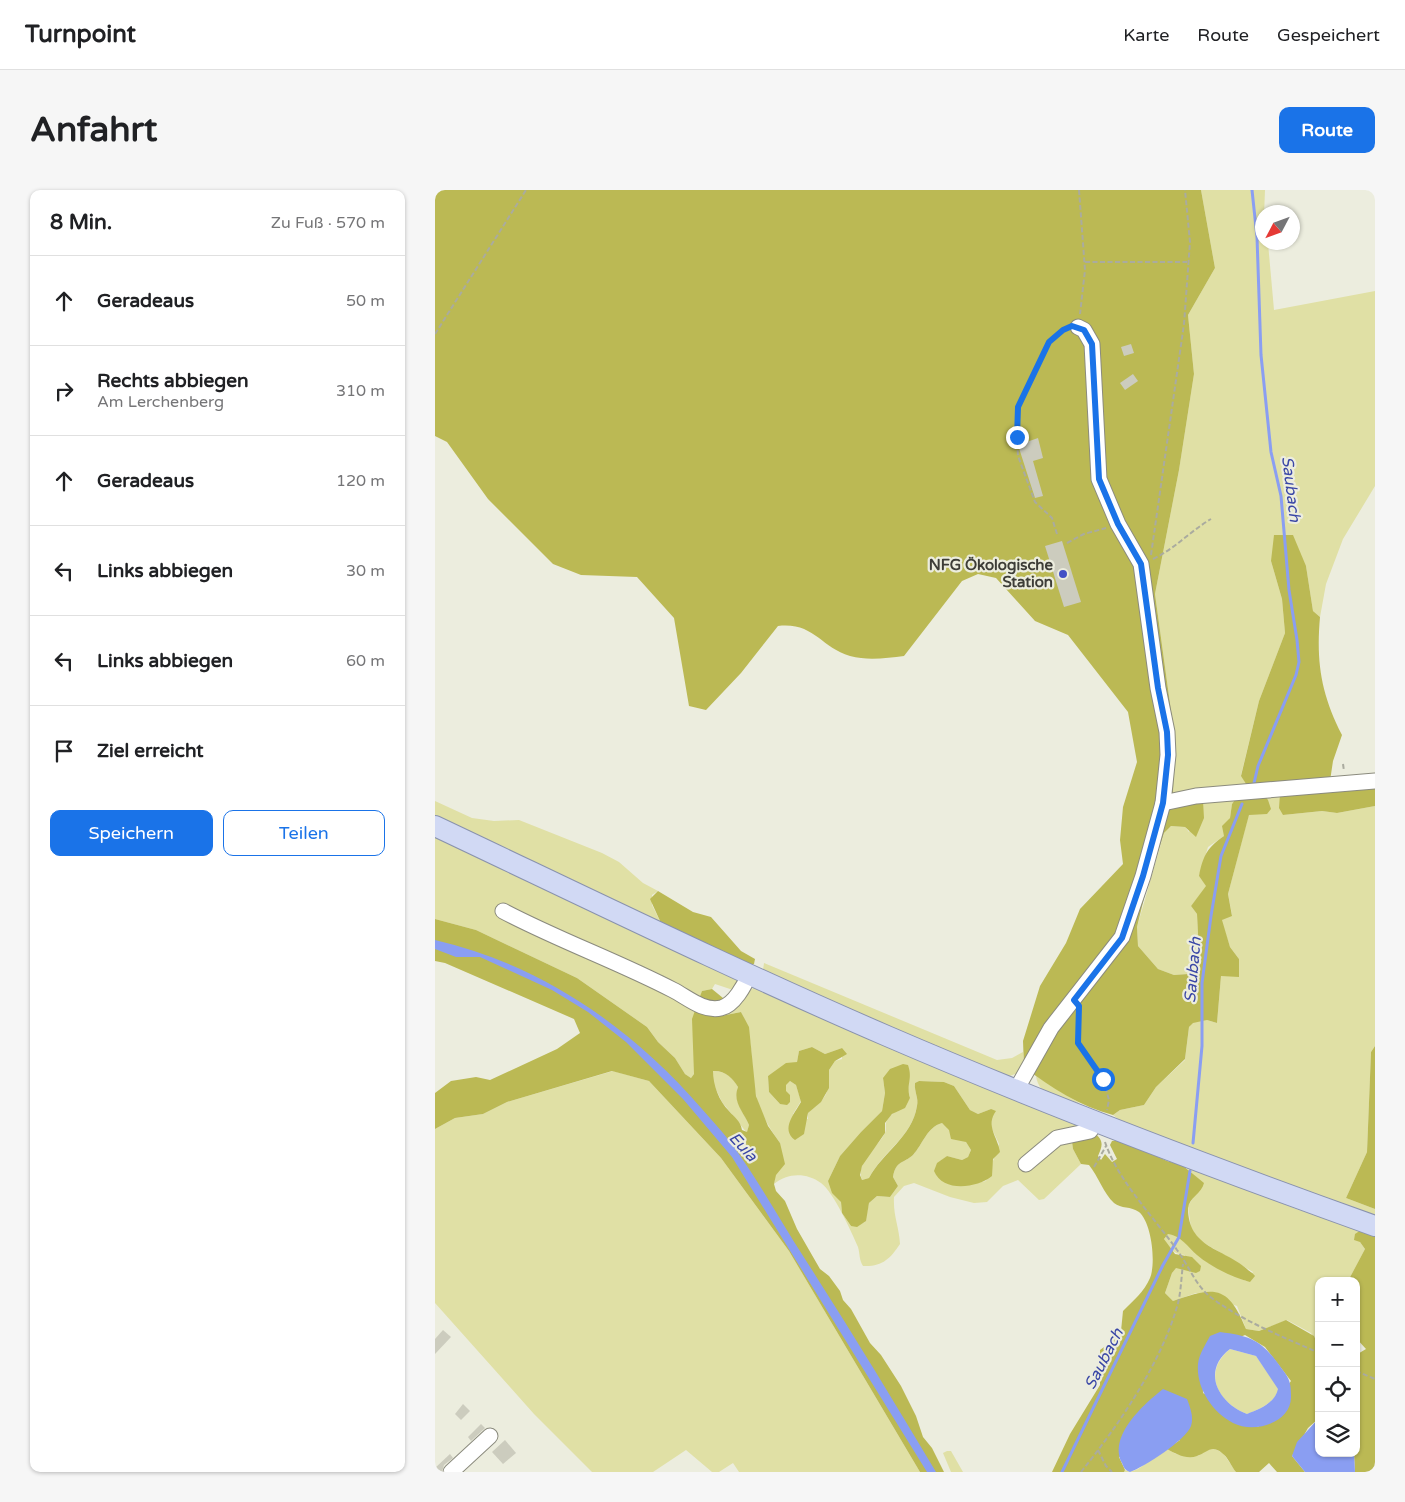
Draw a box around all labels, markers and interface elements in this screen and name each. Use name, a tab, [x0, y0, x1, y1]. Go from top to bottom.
text: Turnpoint	[25, 20, 136, 49]
text: Karte	[1123, 24, 1169, 46]
text: Route	[1197, 24, 1249, 46]
text: Gespeichert	[1277, 24, 1380, 46]
button: Route	[1279, 107, 1375, 153]
text: Anfahrt	[30, 109, 157, 151]
north arrow	[1255, 205, 1300, 250]
text: 8 Min.	[50, 210, 112, 235]
text: Zu Fuß · 570 m	[271, 213, 385, 233]
icon: ahead	[50, 287, 78, 315]
text: Geradeaus	[97, 290, 194, 312]
text: 50 m	[346, 291, 385, 311]
text: Rechts abbiegen	[97, 370, 249, 392]
icon: right	[50, 377, 78, 405]
text: 310 m	[336, 381, 385, 401]
text: Am Lerchenberg	[97, 392, 224, 412]
route end	[1006, 426, 1029, 449]
water label: Saubach	[1277, 455, 1305, 524]
icon: ahead	[50, 467, 78, 495]
text: Geradeaus	[97, 470, 194, 492]
text: 120 m	[336, 471, 385, 491]
place label: NFG Ökologische Station	[929, 556, 1054, 591]
icon: left	[50, 557, 78, 585]
text: Links abbiegen	[97, 560, 233, 582]
text: 30 m	[346, 561, 385, 581]
marker: NFG Ökologische Station	[1057, 568, 1069, 580]
icon: left	[50, 647, 78, 675]
text: Links abbiegen	[97, 650, 233, 672]
text: 60 m	[346, 651, 385, 671]
icon: arrive	[50, 737, 78, 765]
text: Ziel erreicht	[97, 740, 204, 762]
button: Speichern	[50, 810, 213, 856]
button: Teilen	[223, 810, 385, 856]
water label: Saubach	[1180, 935, 1206, 1004]
route start	[1092, 1068, 1115, 1091]
water label: Eula	[725, 1128, 762, 1167]
map controls	[1315, 1277, 1360, 1457]
button: +	[1315, 1277, 1360, 1322]
button: −	[1315, 1322, 1360, 1367]
water label: Saubach	[1080, 1324, 1128, 1393]
button: locate	[1315, 1367, 1360, 1412]
button: layers	[1315, 1412, 1360, 1457]

